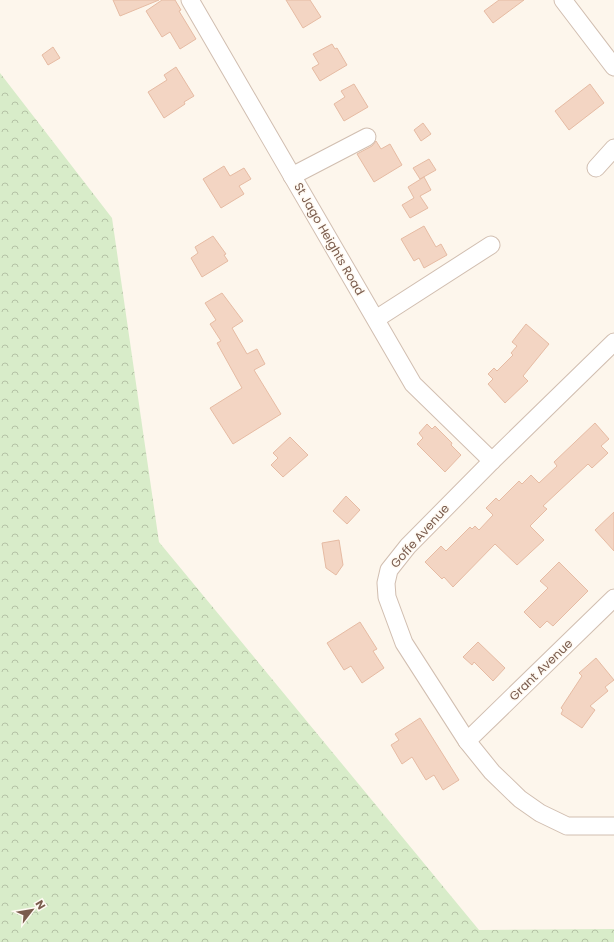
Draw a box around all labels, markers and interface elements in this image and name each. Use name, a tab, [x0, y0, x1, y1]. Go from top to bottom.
street label: St Jago Heights Road	[290, 179, 369, 298]
street label: Goffe Avenue	[386, 500, 453, 571]
street label: Grant Avenue	[505, 635, 576, 704]
north arrow	[12, 890, 52, 930]
text: N	[32, 897, 50, 913]

